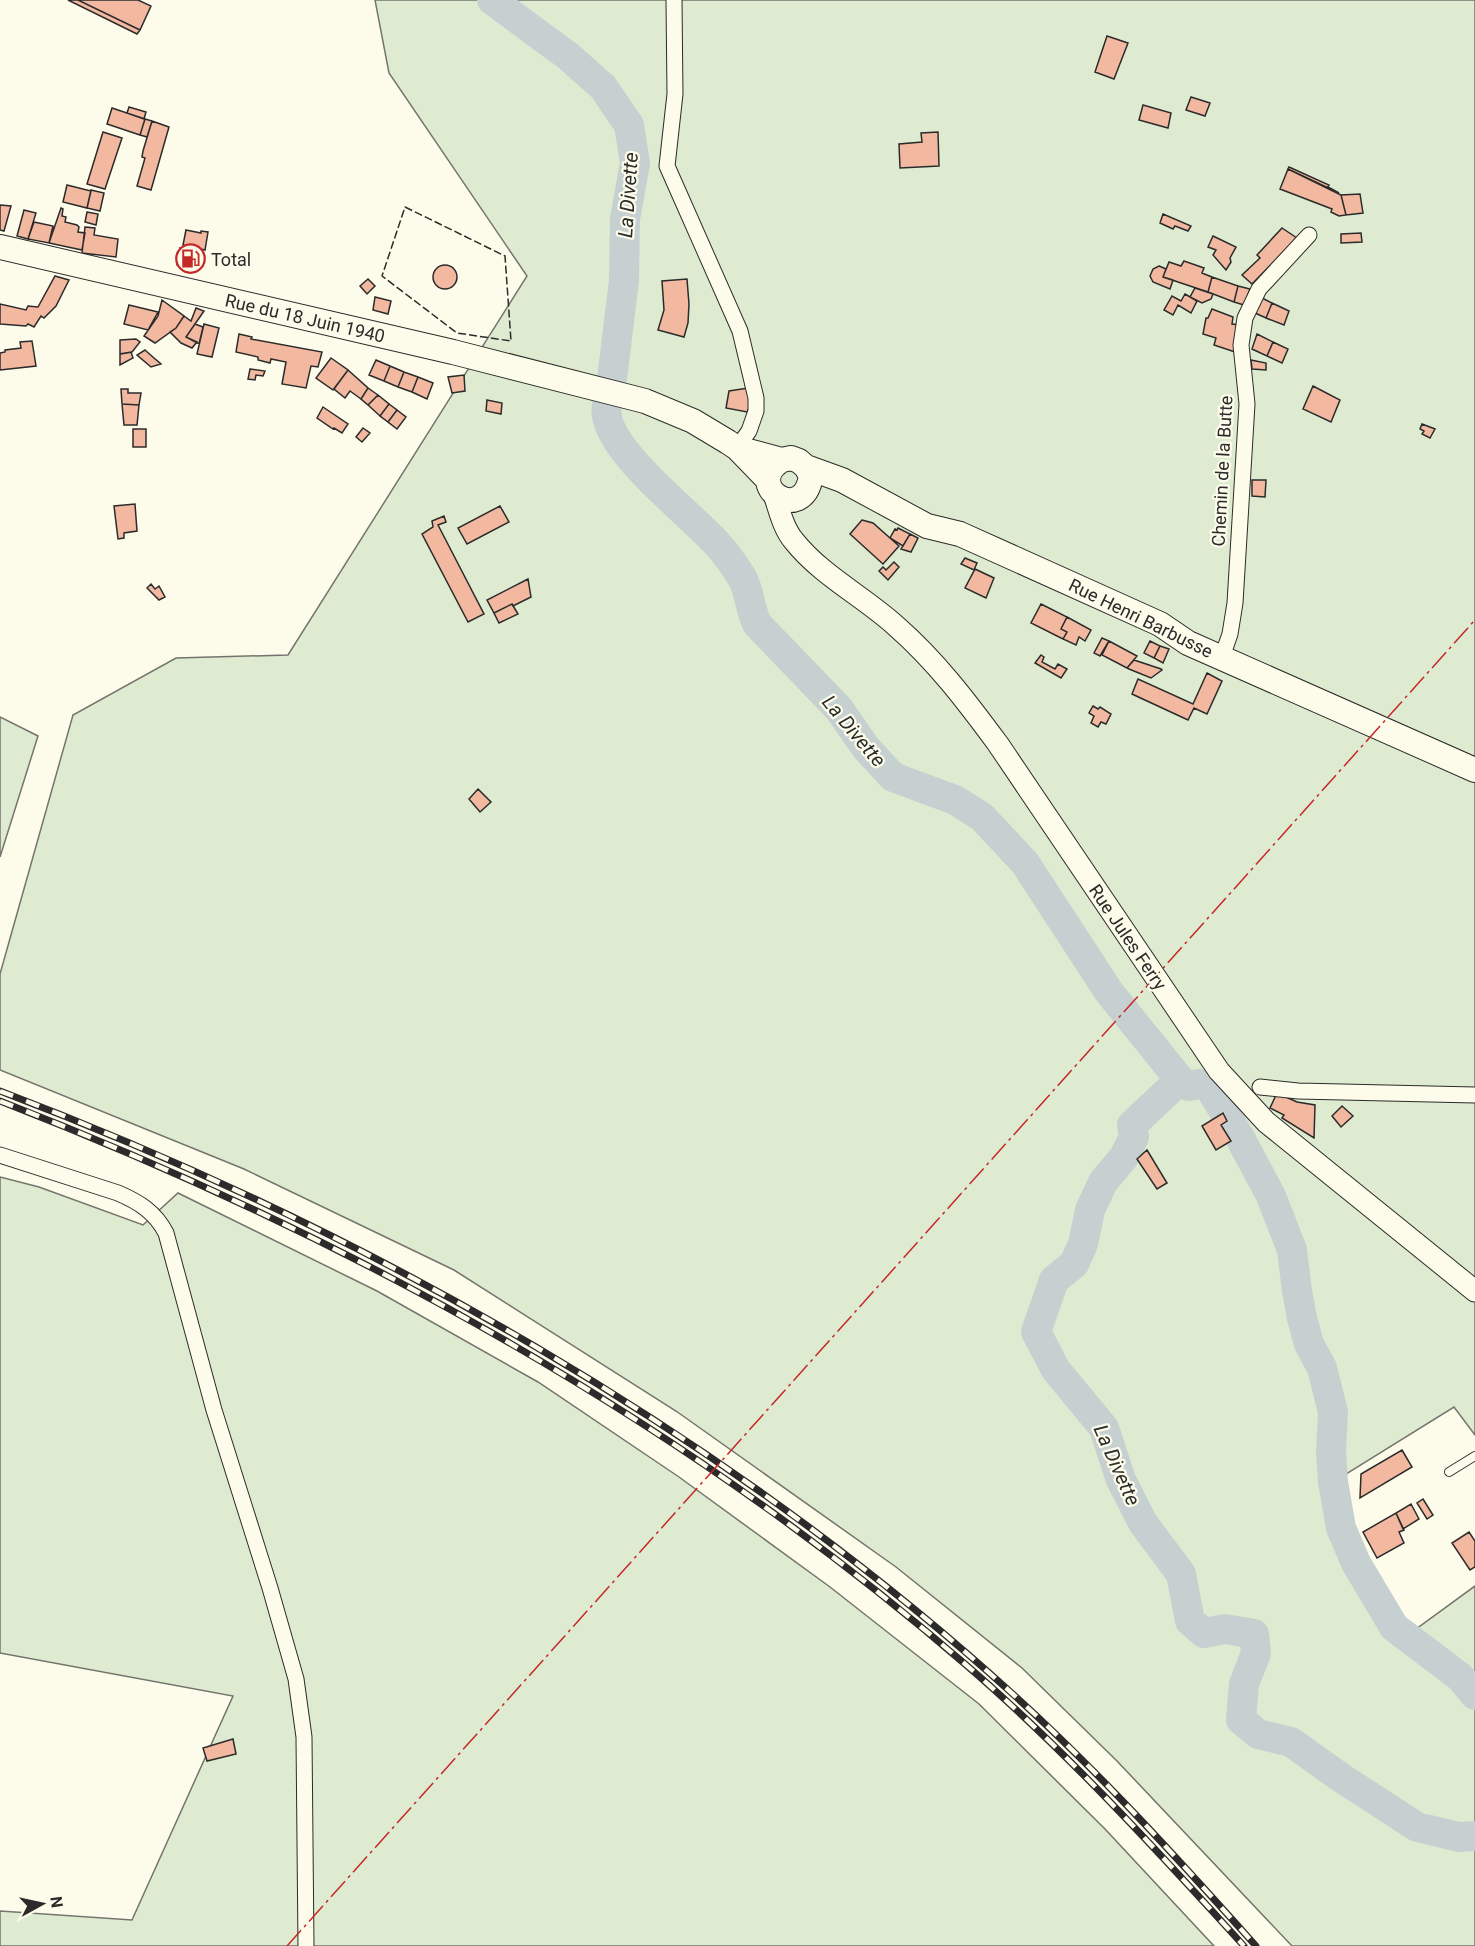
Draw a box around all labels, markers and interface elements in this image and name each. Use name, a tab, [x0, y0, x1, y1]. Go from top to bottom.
water label: La Divette	[613, 151, 643, 239]
fuel station icon: Total	[174, 243, 206, 275]
place label: Total	[211, 249, 251, 270]
street label: Rue du 18 Juin 1940	[223, 289, 387, 347]
street label: Chemin de la Butte	[1208, 395, 1236, 547]
street label: Rue Henri Barbusse	[1066, 574, 1216, 662]
water label: La Divette	[817, 690, 891, 772]
street label: Rue Jules Ferry	[1085, 880, 1171, 994]
water label: La Divette	[1089, 1421, 1145, 1509]
north arrow	[12, 1874, 72, 1934]
text: N	[46, 1895, 67, 1909]

